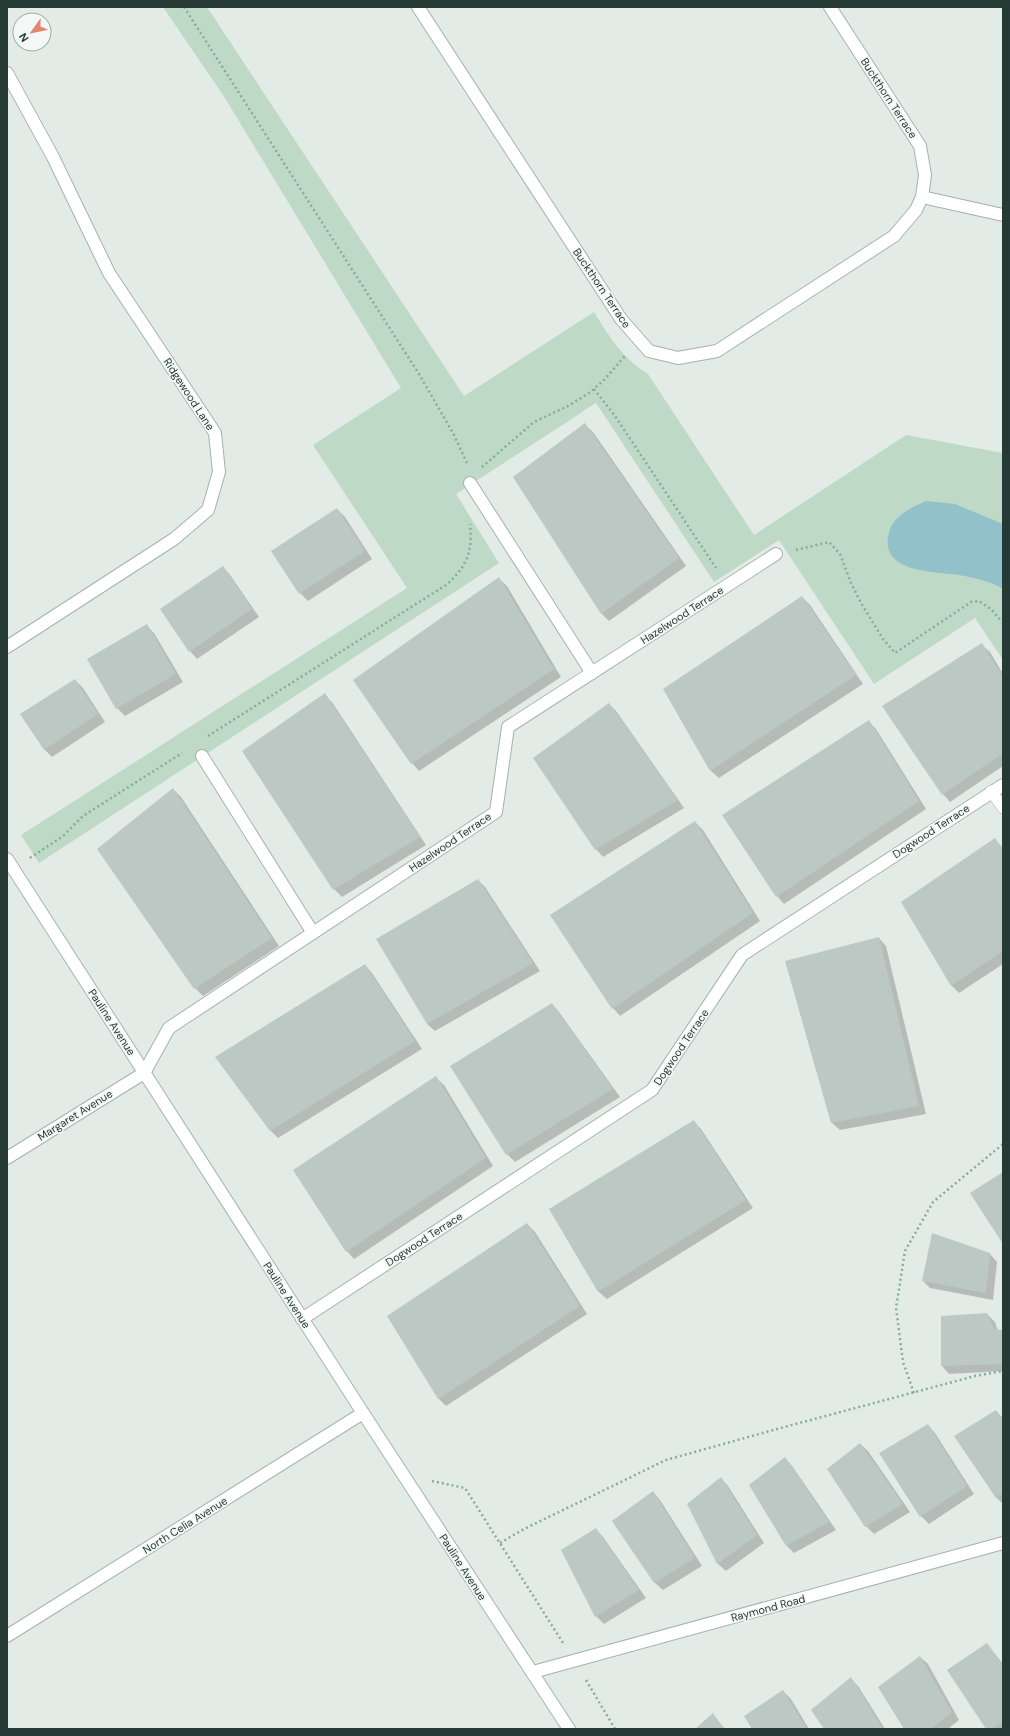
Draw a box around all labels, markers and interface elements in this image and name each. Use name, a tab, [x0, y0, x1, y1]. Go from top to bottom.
north arrow	[12, 12, 52, 52]
text: N	[16, 30, 32, 45]
street label: Buckthorn Terrace	[858, 55, 920, 141]
street label: Buckthorn Terrace	[570, 245, 634, 331]
street label: Ridgewood Lane	[160, 355, 218, 433]
street label: Hazelwood Terrace	[638, 583, 726, 647]
street label: Dogwood Terrace	[890, 801, 972, 861]
street label: Hazelwood Terrace	[406, 809, 494, 875]
street label: Pauline Avenue	[85, 986, 139, 1058]
street label: Dogwood Terrace	[650, 1006, 712, 1088]
street label: Margaret Avenue	[35, 1086, 115, 1144]
street label: Dogwood Terrace	[383, 1209, 465, 1269]
street label: Pauline Avenue	[260, 1259, 314, 1331]
street label: North Celia Avenue	[140, 1493, 230, 1557]
street label: Pauline Avenue	[436, 1531, 490, 1603]
street label: Raymond Road	[729, 1591, 807, 1625]

